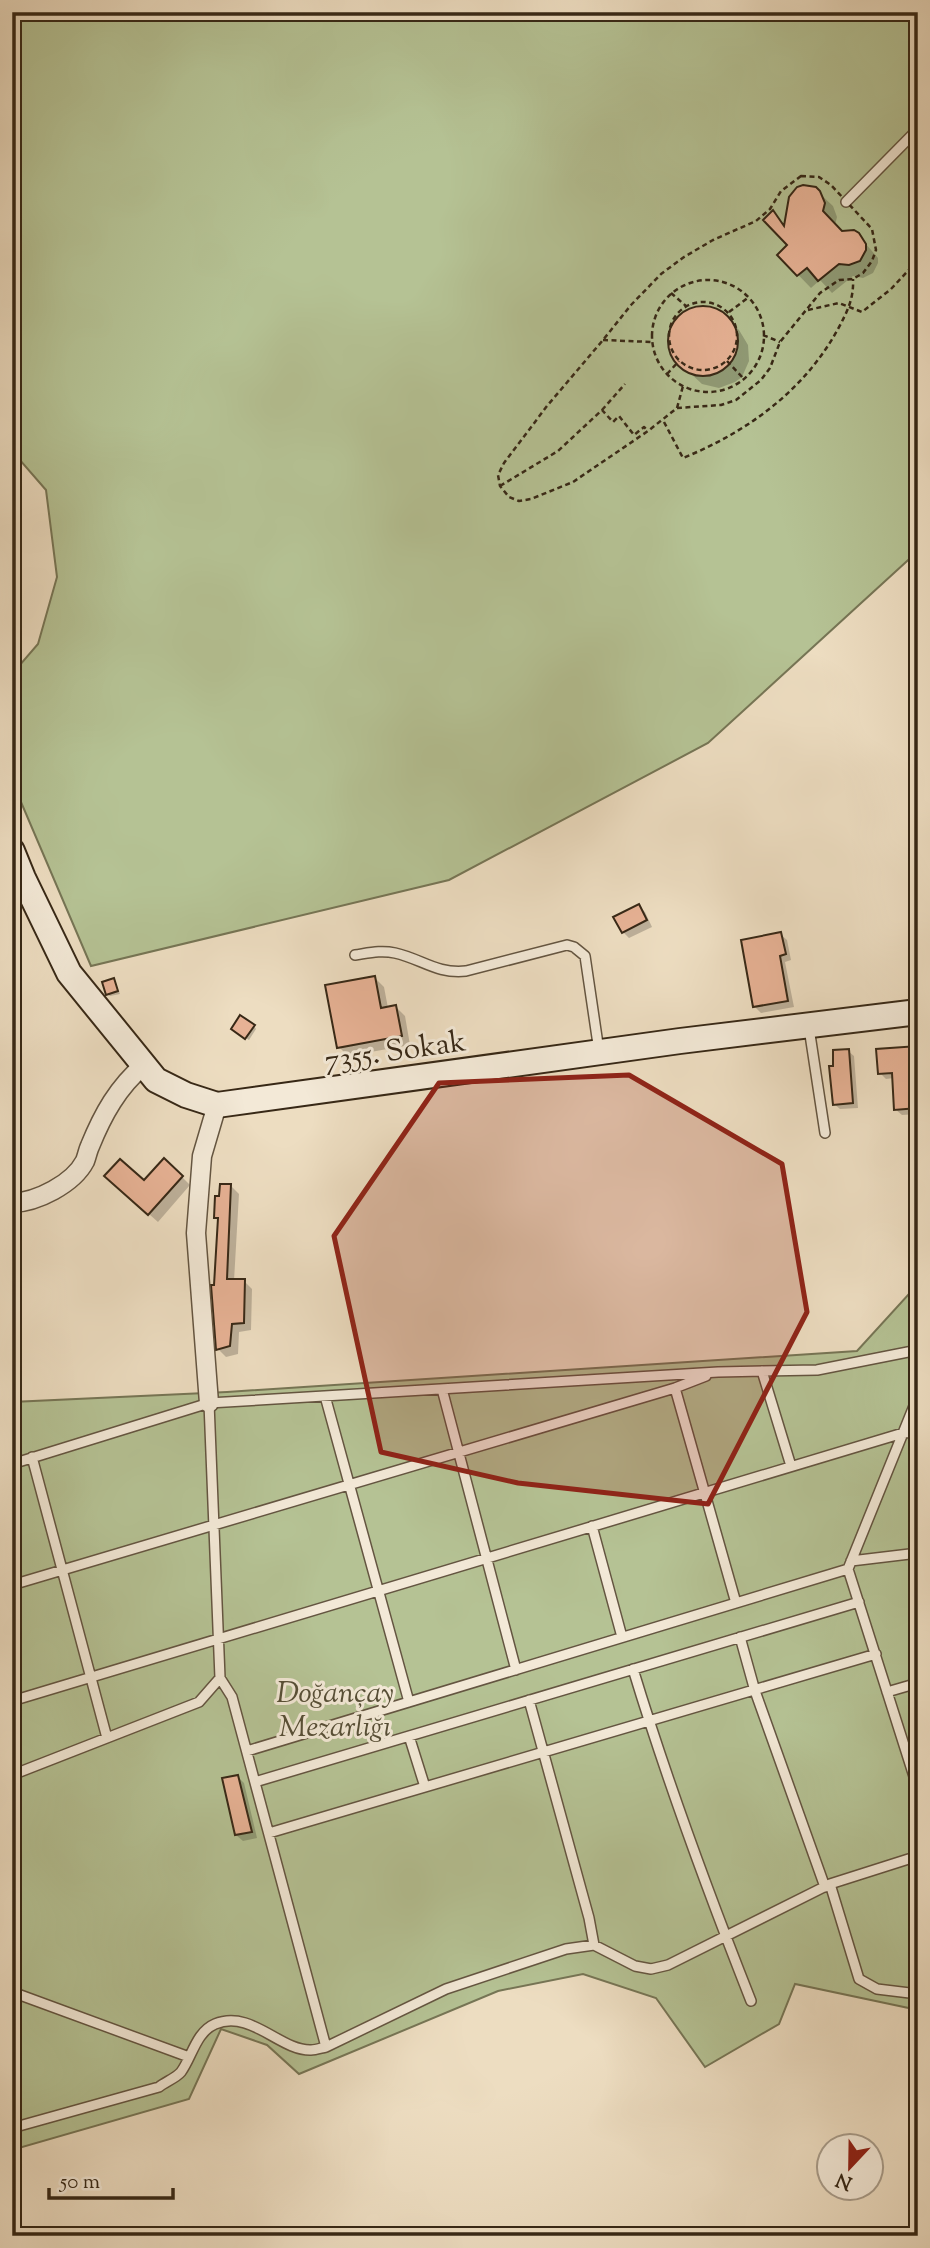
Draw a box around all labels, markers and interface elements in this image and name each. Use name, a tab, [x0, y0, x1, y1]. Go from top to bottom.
street label: 7355. Sokak	[322, 1021, 469, 1084]
park label: Doğançay Mezarlığı	[276, 1673, 394, 1750]
north arrow	[814, 2132, 884, 2202]
scale bar	[49, 2157, 173, 2201]
text: N	[832, 2165, 857, 2196]
text: 50 m	[59, 2168, 100, 2198]

